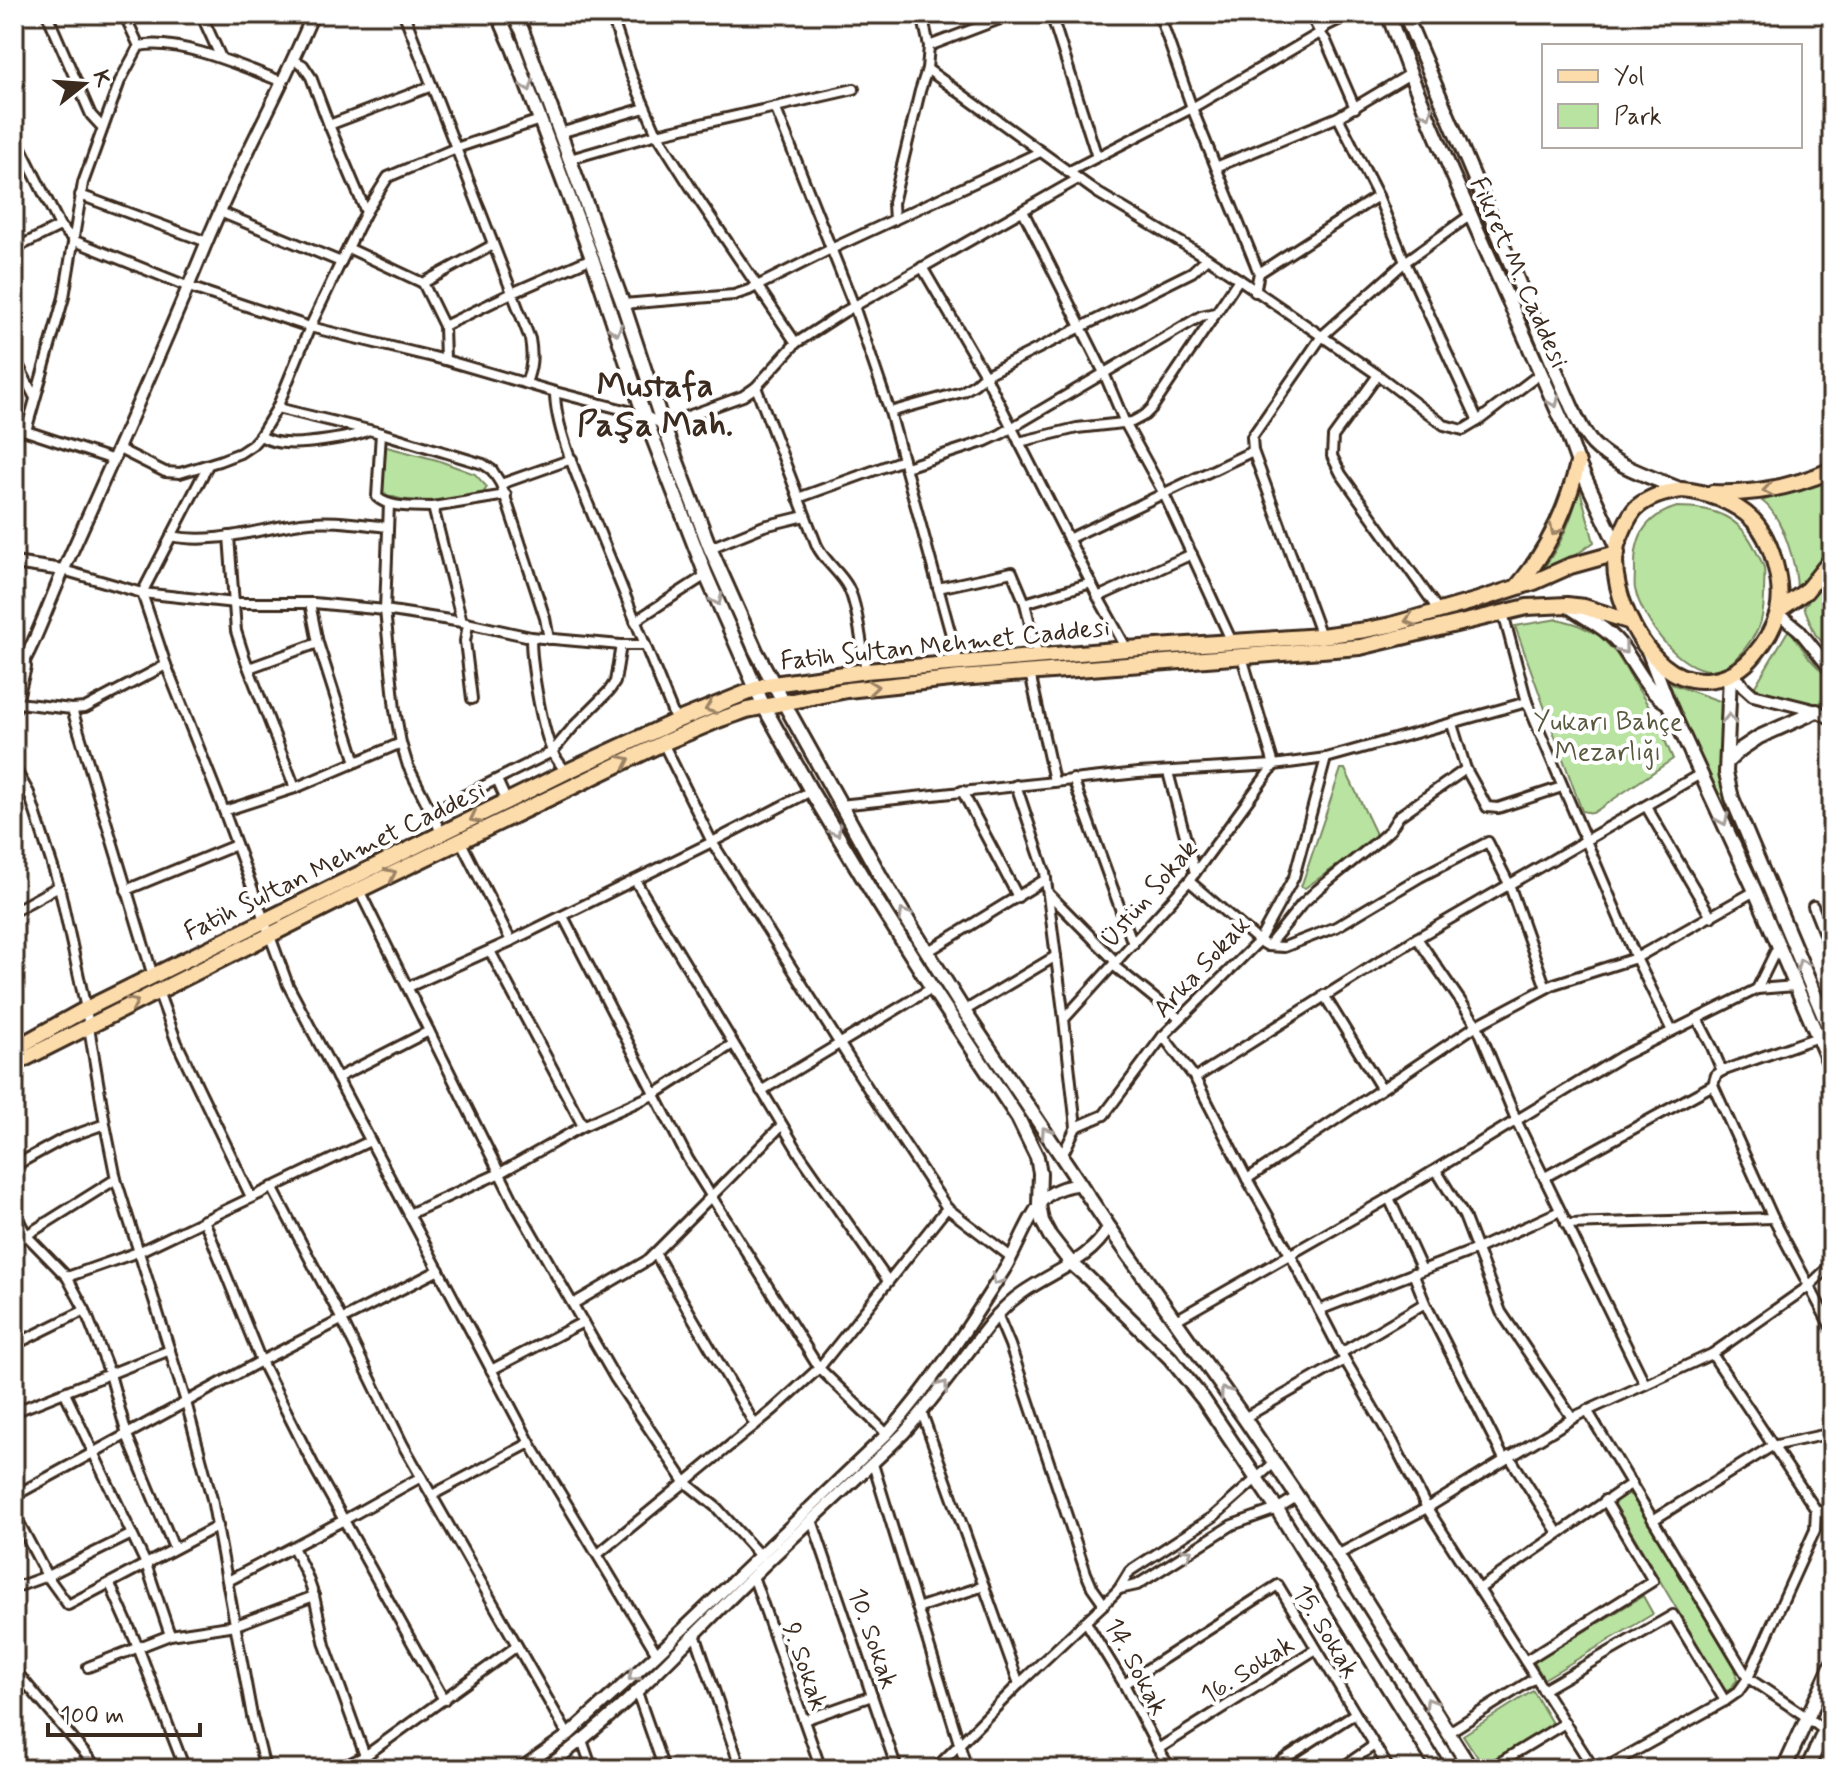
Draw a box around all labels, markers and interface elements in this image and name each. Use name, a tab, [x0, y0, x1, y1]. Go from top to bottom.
north arrow	[44, 44, 124, 124]
legend	[1542, 44, 1802, 148]
text: Yol	[1614, 62, 1644, 93]
text: K	[86, 67, 117, 91]
one-way arrow	[518, 78, 535, 92]
text: Park	[1614, 102, 1662, 133]
one-way arrow	[1417, 105, 1433, 119]
street label: Fikret M. Caddesi	[1461, 172, 1575, 374]
one-way arrow	[607, 323, 623, 337]
district label: Mustafa Paşa Mah.	[577, 364, 733, 448]
one-way arrow	[1544, 394, 1560, 408]
one-way arrow	[1761, 481, 1775, 498]
one-way arrow	[1549, 522, 1565, 536]
one-way arrow	[708, 592, 724, 606]
street label: Fatih Sultan Mehmet Caddesi	[779, 611, 1112, 679]
one-way arrow	[1403, 611, 1417, 627]
one-way arrow	[1613, 640, 1628, 654]
one-way arrow	[867, 679, 880, 696]
one-way arrow	[704, 698, 718, 715]
park label: Yukarı Bahçe Mezarlığı	[1534, 706, 1683, 770]
one-way arrow	[1720, 712, 1737, 725]
one-way arrow	[617, 755, 631, 771]
street label: Fatih Sultan Mehmet Caddesi	[179, 774, 491, 950]
one-way arrow	[468, 808, 483, 823]
one-way arrow	[1713, 812, 1729, 826]
one-way arrow	[826, 822, 841, 837]
street label: Üstün Sokak	[1093, 833, 1206, 956]
one-way arrow	[383, 868, 397, 884]
one-way arrow	[898, 908, 914, 923]
street label: Arka Sokak	[1146, 909, 1259, 1026]
one-way arrow	[1795, 958, 1812, 972]
one-way arrow	[125, 997, 140, 1013]
one-way arrow	[1041, 1126, 1056, 1141]
one-way arrow	[992, 1271, 1007, 1286]
one-way arrow	[933, 1380, 947, 1394]
one-way arrow	[1221, 1387, 1235, 1401]
one-way arrow	[1179, 1548, 1193, 1563]
street label: 15. Sokak	[1284, 1579, 1367, 1685]
street label: 10. Sokak	[839, 1584, 905, 1694]
street label: 14. Sokak	[1095, 1612, 1175, 1722]
street label: 9. Sokak	[773, 1618, 835, 1715]
street label: 16. Sokak	[1195, 1629, 1301, 1713]
one-way arrow	[628, 1666, 643, 1680]
scale bar	[48, 1687, 200, 1737]
one-way arrow	[1424, 1697, 1440, 1712]
text: 100 m	[60, 1701, 124, 1732]

